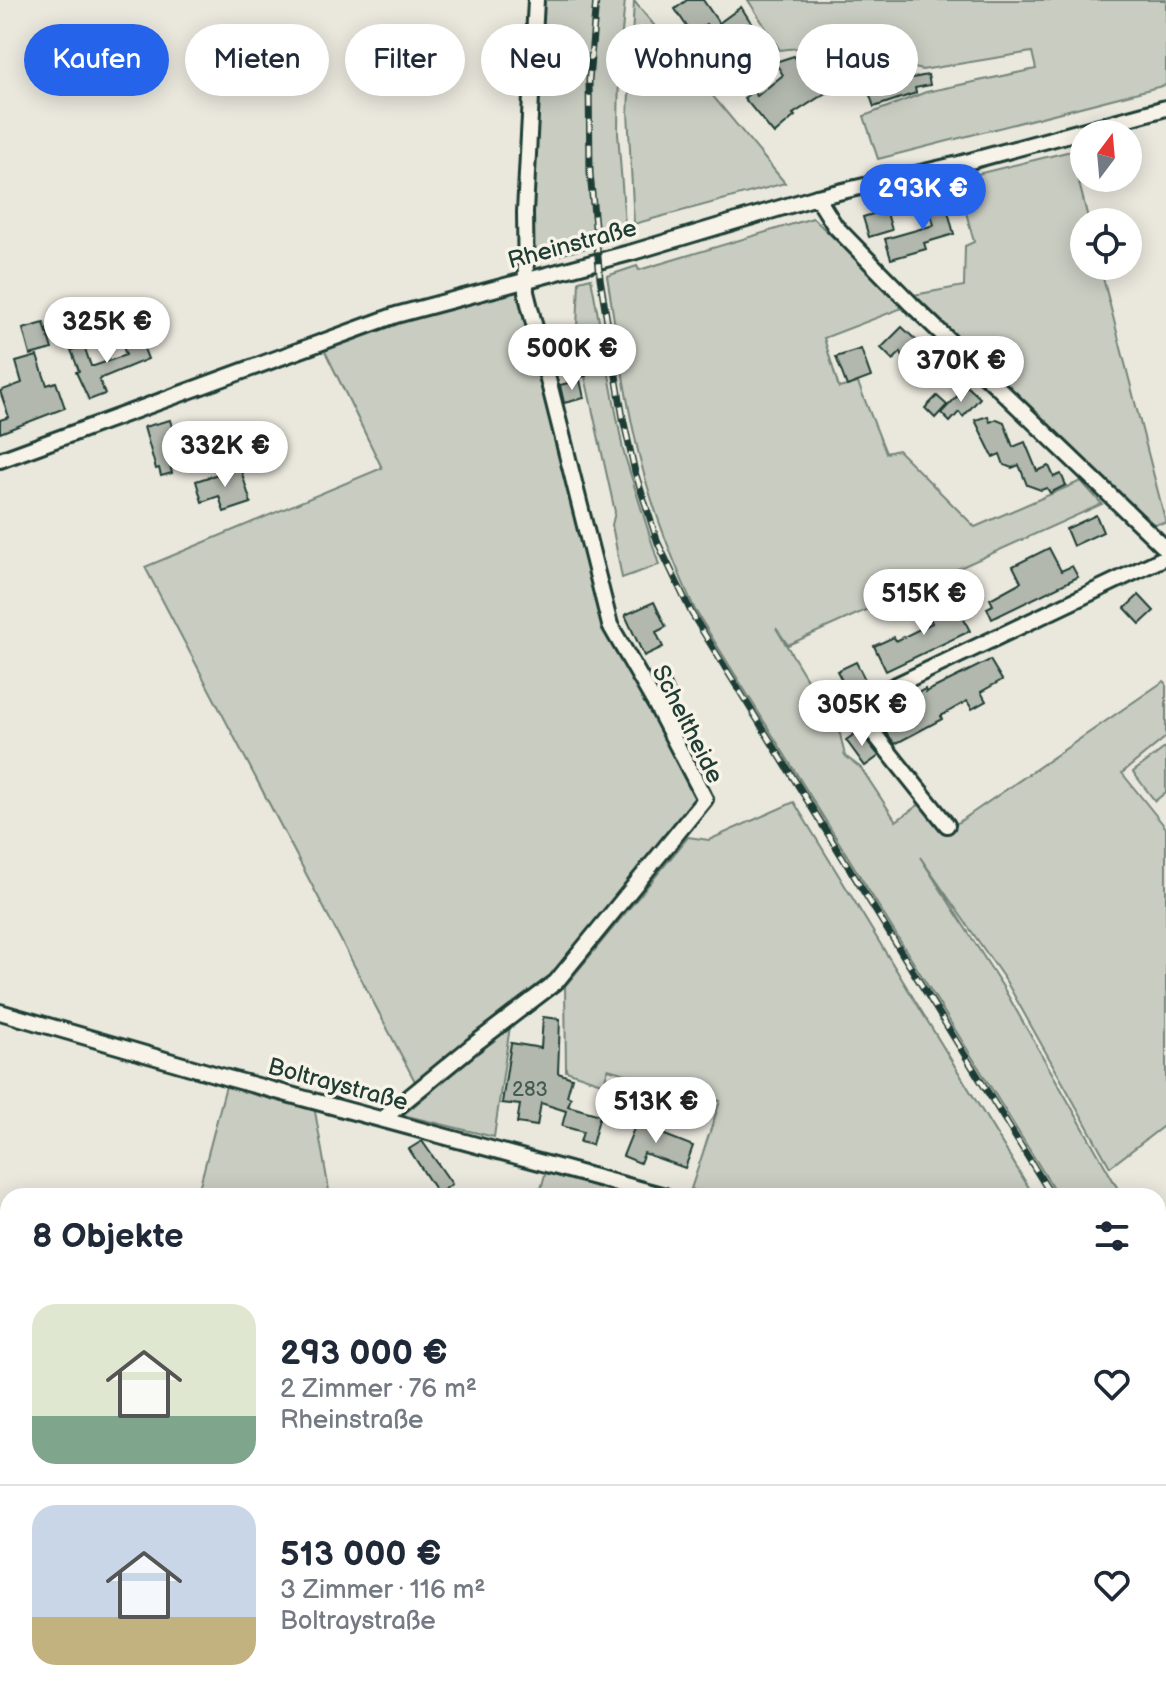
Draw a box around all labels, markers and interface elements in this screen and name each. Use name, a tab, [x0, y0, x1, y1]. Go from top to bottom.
chip: Kaufen	[24, 24, 169, 96]
chip: Mieten	[185, 24, 329, 96]
chip: Filter	[345, 24, 465, 96]
chip: Neu	[481, 24, 590, 96]
chip: Wohnung	[606, 24, 780, 96]
chip: Haus	[796, 24, 918, 96]
north arrow	[1070, 120, 1142, 192]
map controls	[1070, 120, 1142, 280]
pin: 293K €	[858, 164, 988, 232]
text: 293K €	[878, 174, 968, 205]
button: locate	[1070, 208, 1142, 280]
street label: Rheinstraße	[504, 213, 640, 276]
pin: 325K €	[42, 297, 172, 365]
text: 325K €	[62, 307, 152, 338]
pin: 500K €	[507, 324, 637, 392]
text: 500K €	[526, 334, 618, 365]
pin: 370K €	[896, 336, 1026, 404]
text: 370K €	[916, 346, 1006, 377]
pin: 332K €	[160, 421, 290, 489]
text: 332K €	[180, 431, 270, 462]
pin: 515K €	[859, 569, 989, 637]
text: 515K €	[881, 579, 967, 610]
street label: Scheltheide	[645, 660, 730, 788]
pin: 305K €	[797, 680, 927, 748]
text: 305K €	[817, 690, 907, 721]
street label: Boltraystraße	[265, 1052, 411, 1117]
pin: 513K €	[591, 1077, 721, 1145]
house number: 283	[512, 1078, 548, 1102]
text: 513K €	[613, 1087, 699, 1118]
icon: filters	[1090, 1214, 1134, 1258]
text: 8 Objekte	[32, 1216, 184, 1257]
text: 293 000 €	[280, 1333, 448, 1374]
icon: home	[96, 1336, 192, 1432]
icon: heart	[1090, 1362, 1134, 1406]
text: 2 Zimmer · 76 m²	[280, 1374, 477, 1405]
text: Rheinstraße	[280, 1405, 423, 1436]
text: 513 000 €	[280, 1534, 441, 1575]
icon: home	[96, 1537, 192, 1633]
icon: heart	[1090, 1563, 1134, 1607]
text: 3 Zimmer · 116 m²	[280, 1575, 486, 1606]
text: Boltraystraße	[280, 1606, 436, 1637]

